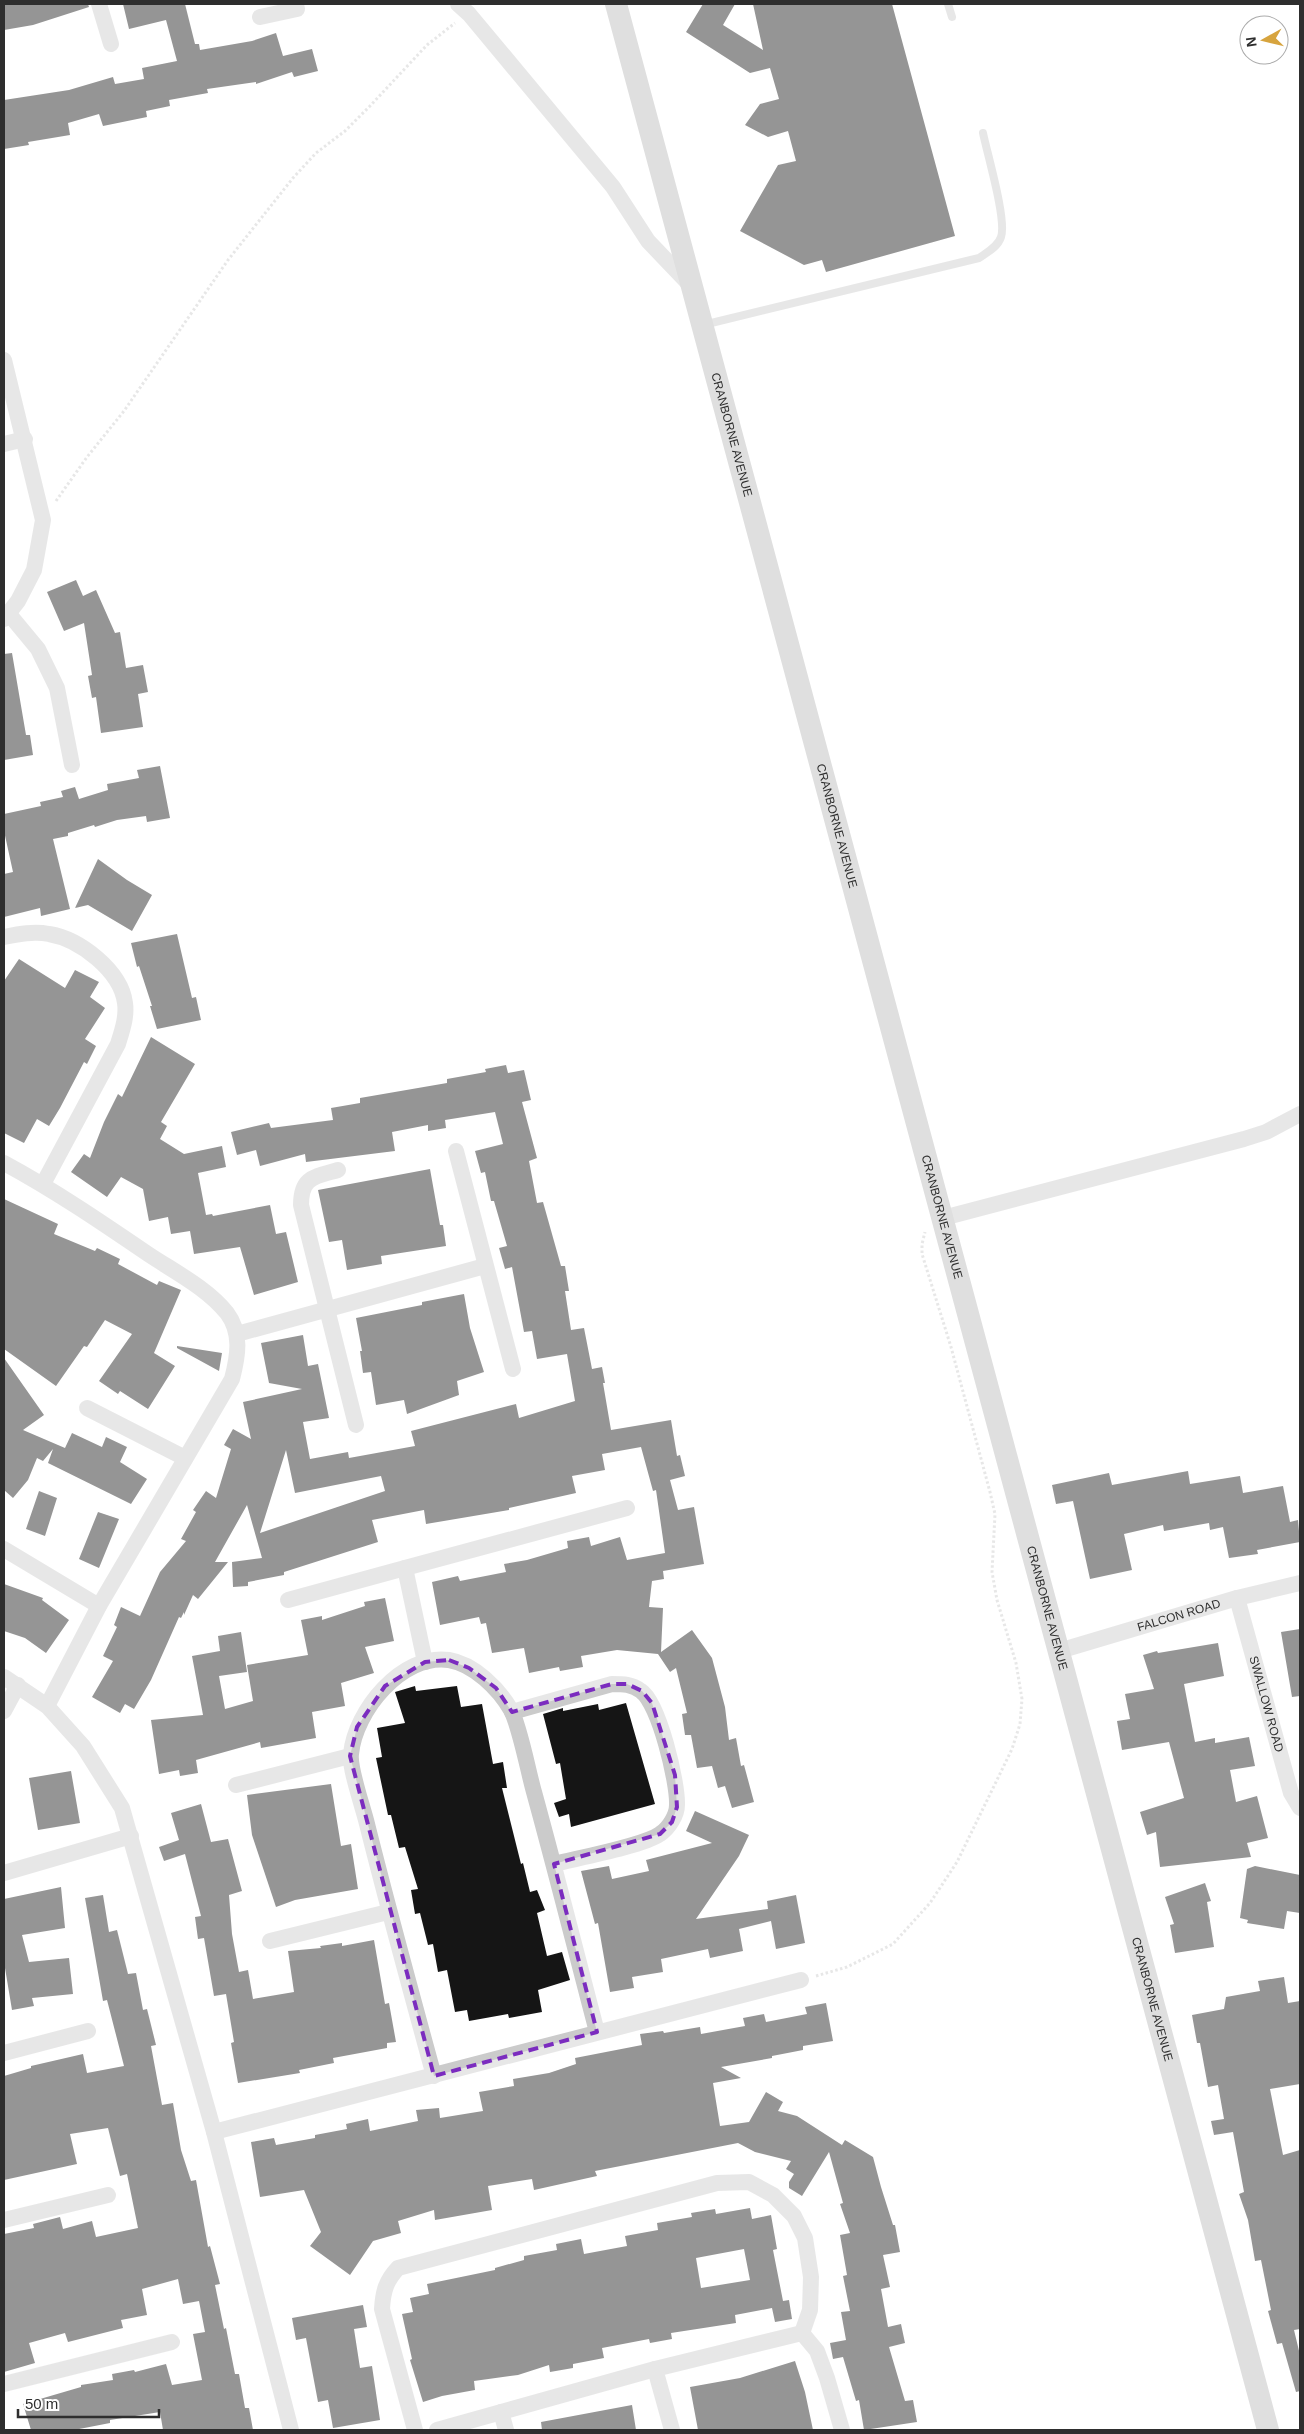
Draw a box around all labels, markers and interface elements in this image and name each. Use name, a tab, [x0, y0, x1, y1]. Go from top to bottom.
north arrow	[1239, 15, 1289, 65]
text: N	[1242, 36, 1260, 48]
street label: CRANBORNE AVENUE	[708, 371, 755, 498]
street label: CRANBORNE AVENUE	[814, 762, 860, 889]
street label: CRANBORNE AVENUE	[919, 1153, 965, 1281]
street label: CRANBORNE AVENUE	[1024, 1544, 1070, 1672]
street label: FALCON ROAD	[1136, 1596, 1222, 1634]
street label: SWALLOW ROAD	[1246, 1654, 1286, 1754]
street label: CRANBORNE AVENUE	[1129, 1936, 1176, 2063]
scale bar	[18, 2386, 159, 2418]
text: 50 m	[25, 2395, 58, 2412]

